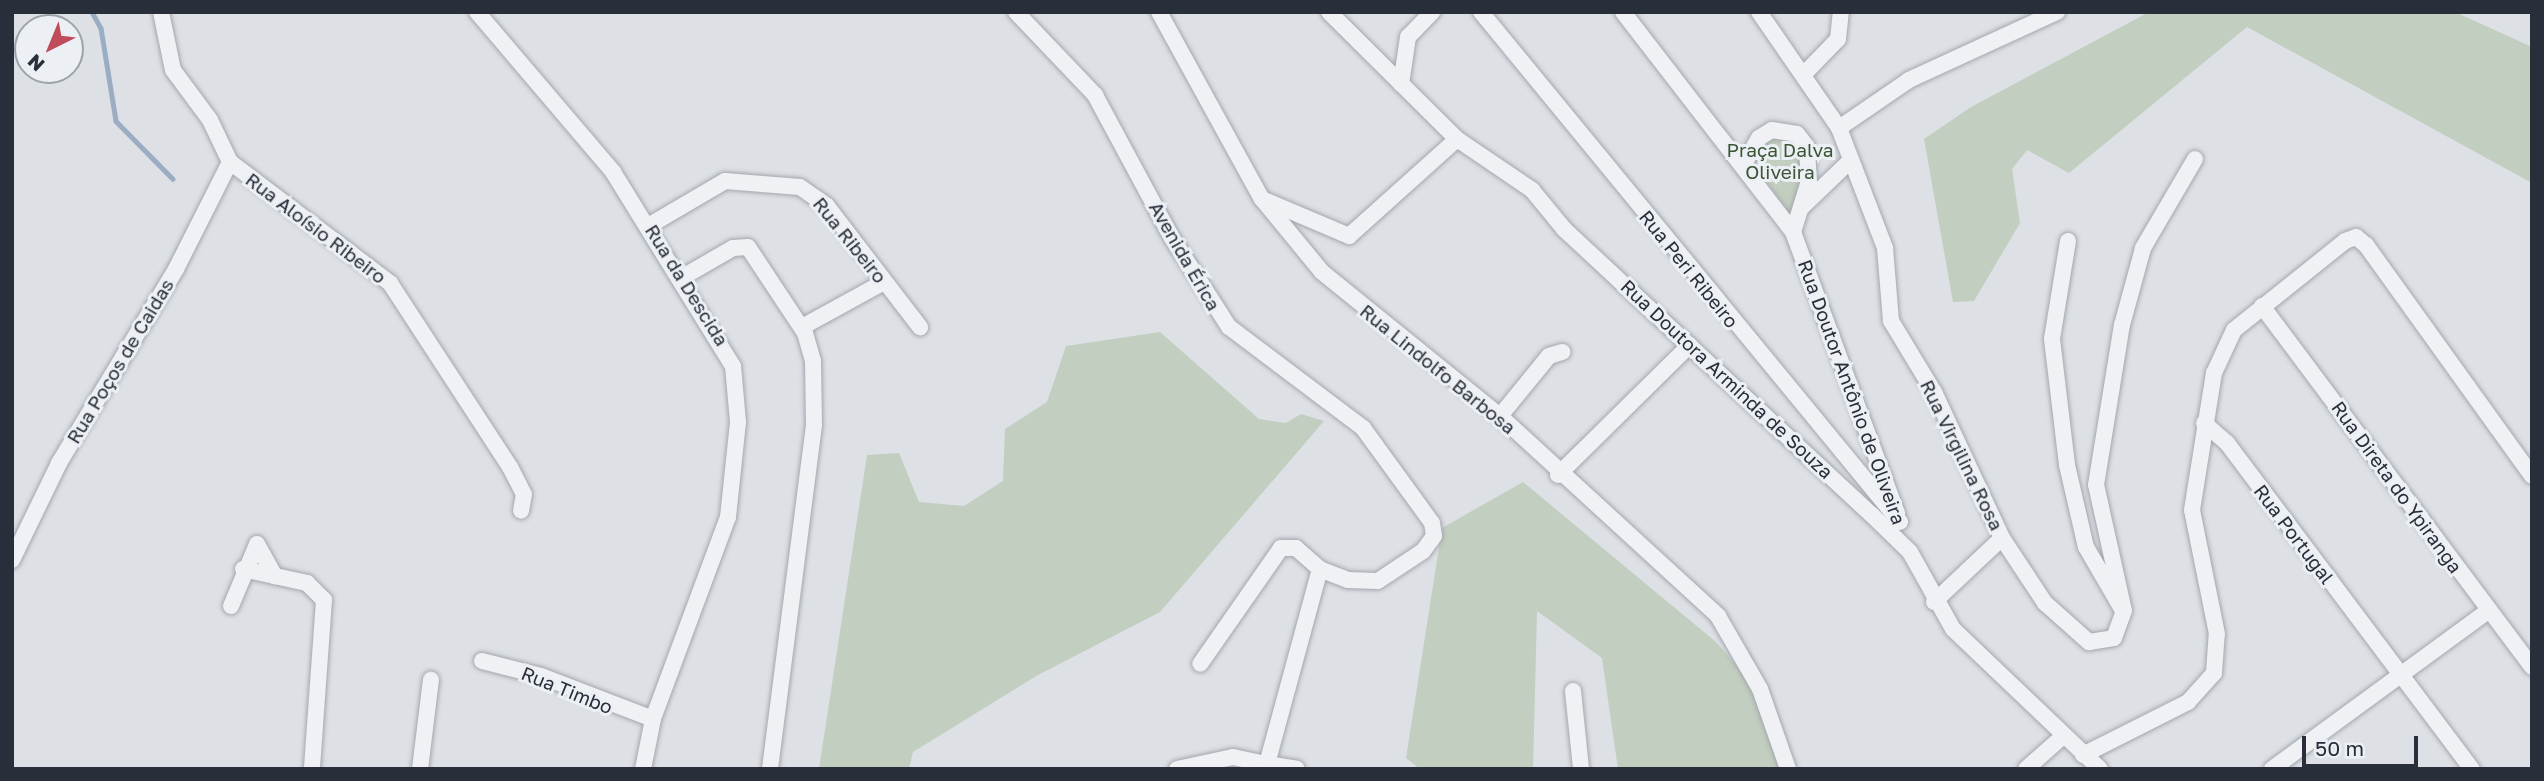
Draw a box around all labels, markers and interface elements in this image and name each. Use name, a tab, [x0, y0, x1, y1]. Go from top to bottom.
north arrow	[14, 14, 84, 84]
text: N	[23, 50, 49, 77]
park label: Praça Dalva Oliveira	[1727, 139, 1833, 183]
street label: Rua Aloísio Ribeiro	[241, 168, 391, 288]
street label: Rua Ribeiro	[808, 192, 892, 288]
street label: Avenida Érica	[1145, 197, 1225, 315]
street label: Rua Peri Ribeiro	[1635, 206, 1743, 332]
street label: Rua da Descida	[641, 220, 733, 350]
street label: Rua Doutor Antônio de Oliveira	[1793, 257, 1911, 527]
street label: Rua Poços de Caidas	[62, 274, 178, 448]
street label: Rua Doutora Arminda de Souza	[1616, 275, 1838, 483]
street label: Rua Lindolfo Barbosa	[1356, 299, 1520, 439]
street label: Rua Virgilina Rosa	[1916, 376, 2008, 534]
street label: Rua Direta do Ypiranga	[2327, 397, 2467, 577]
street label: Rua Portugal	[2249, 480, 2339, 588]
street label: Rua Timbo	[518, 661, 616, 719]
scale bar	[2306, 722, 2422, 766]
text: 50 m	[2315, 735, 2364, 761]

